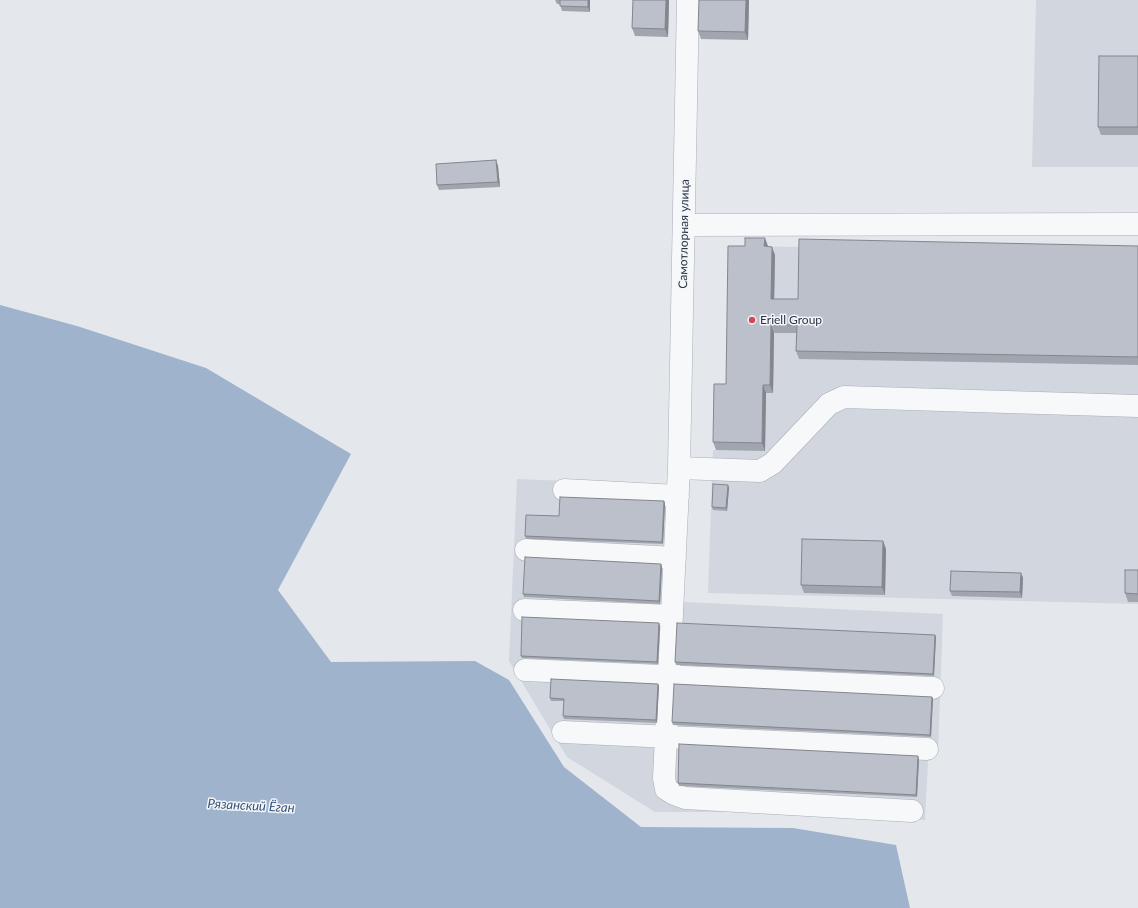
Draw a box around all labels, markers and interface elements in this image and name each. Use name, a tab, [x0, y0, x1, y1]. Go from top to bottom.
street label: Самотлорная улица	[676, 179, 692, 289]
place label: Eriell Group	[760, 313, 822, 327]
marker: Eriell Group	[747, 315, 757, 325]
water label: Рязанский Ёган	[207, 796, 295, 816]

